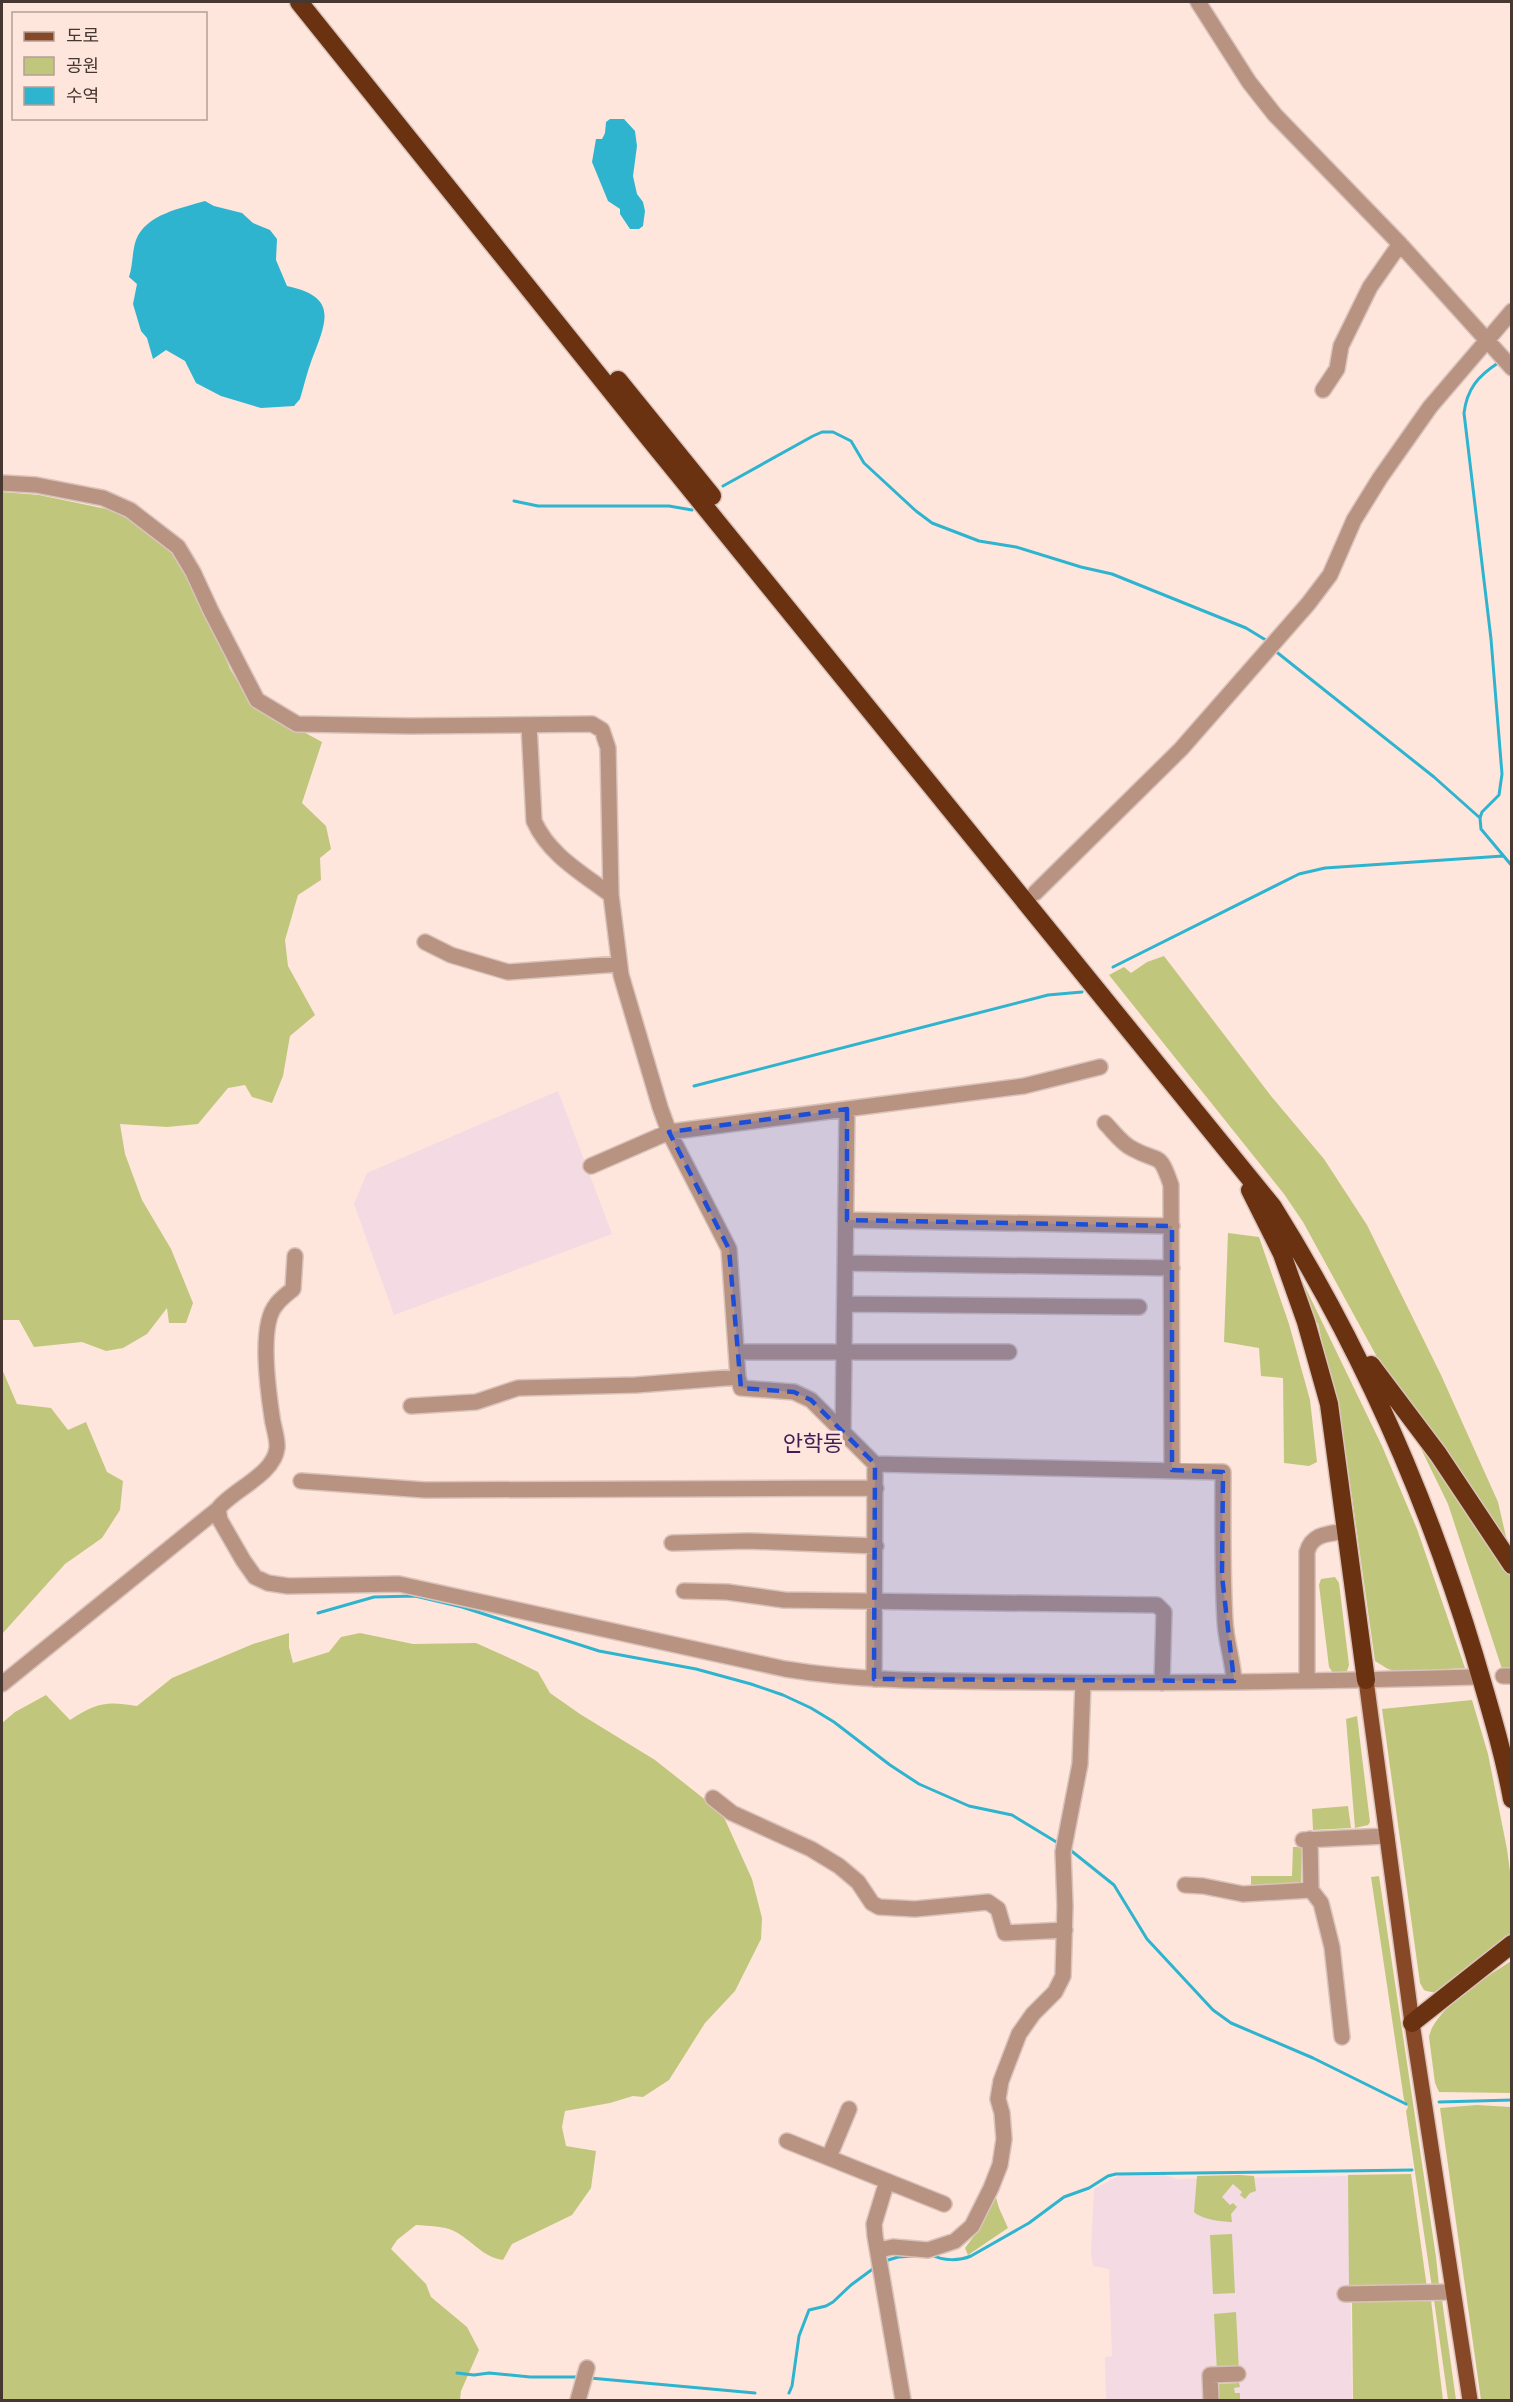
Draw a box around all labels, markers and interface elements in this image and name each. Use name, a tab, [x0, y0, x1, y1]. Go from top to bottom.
legend	[12, 12, 207, 120]
text: 도로	[66, 25, 99, 46]
text: 공원	[66, 55, 99, 76]
text: 수역	[66, 85, 99, 106]
district label: 안학동	[783, 1430, 843, 1456]

